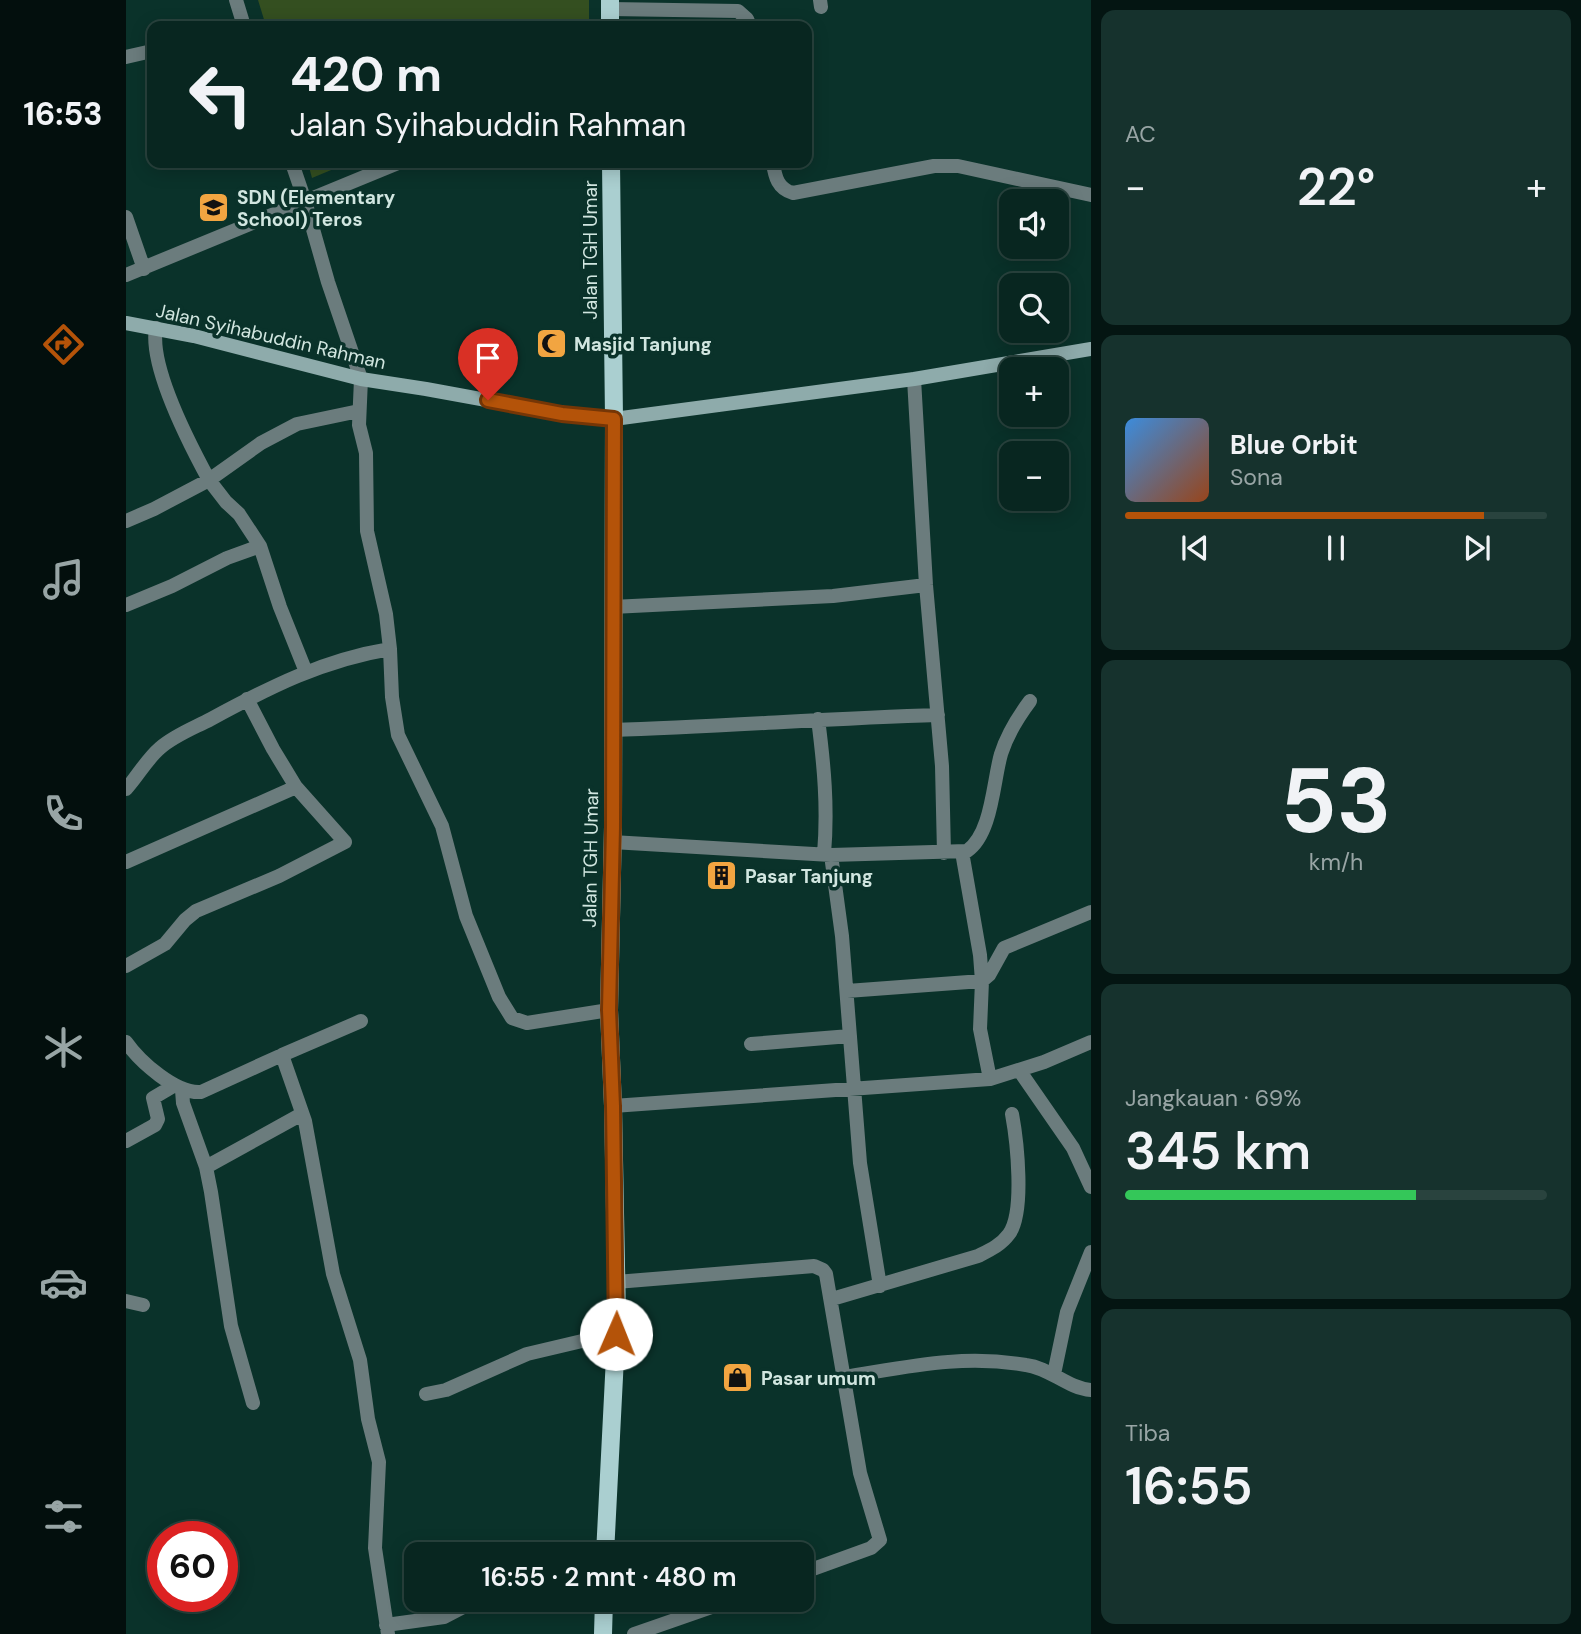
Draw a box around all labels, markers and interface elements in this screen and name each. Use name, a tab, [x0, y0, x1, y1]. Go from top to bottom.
text: 420 m	[290, 42, 442, 106]
icon: left	[175, 49, 266, 140]
text: 16:53	[23, 93, 103, 135]
text: Jalan Syihabuddin Rahman	[290, 104, 686, 146]
text: AC	[1125, 119, 1156, 149]
text: 22°	[1297, 153, 1375, 221]
text: −	[1125, 162, 1146, 212]
text: +	[1526, 162, 1547, 212]
street label: Jalan TGH Umar	[578, 180, 603, 320]
place label: SDN (Elementary School) Teros	[237, 185, 396, 232]
map controls	[999, 189, 1069, 511]
button: sound	[999, 189, 1069, 259]
school or university icon: SDN (Elementary School) Teros	[197, 191, 231, 225]
button: search	[999, 273, 1069, 343]
street label: Jalan Syihabuddin Rahman	[153, 298, 388, 375]
icon: directions	[39, 320, 88, 369]
mosque icon: Masjid Tanjung	[534, 327, 568, 361]
pin	[458, 328, 518, 400]
place label: Masjid Tanjung	[574, 332, 712, 357]
icon: arrive	[469, 339, 507, 377]
button: +	[999, 357, 1069, 427]
text: Blue Orbit	[1230, 428, 1358, 462]
button: −	[999, 441, 1069, 511]
text: Sona	[1230, 462, 1283, 492]
icon: previous	[1176, 529, 1214, 567]
icon: pause	[1317, 529, 1355, 567]
icon: next	[1458, 529, 1496, 567]
icon: music	[39, 555, 88, 604]
text: 53	[1280, 742, 1392, 860]
street label: Jalan TGH Umar	[577, 788, 604, 928]
icon: phone	[39, 789, 88, 838]
text: km/h	[1309, 847, 1363, 877]
building icon: Pasar Tanjung	[705, 859, 739, 893]
place label: Pasar Tanjung	[745, 864, 873, 889]
icon: climate	[39, 1023, 88, 1072]
text: Jangkauan · 69%	[1125, 1083, 1301, 1113]
text: 345 km	[1125, 1117, 1311, 1185]
icon: car	[39, 1258, 88, 1307]
position arrow	[579, 1297, 653, 1371]
shop icon: Pasar umum	[721, 1361, 755, 1395]
place label: Pasar umum	[761, 1366, 876, 1391]
text: Tiba	[1125, 1418, 1170, 1448]
text: 16:55	[1125, 1452, 1253, 1520]
icon: filters	[39, 1492, 88, 1541]
speed limit sign: 60	[147, 1521, 238, 1612]
text: 16:55 · 2 mnt · 480 m	[482, 1560, 736, 1594]

